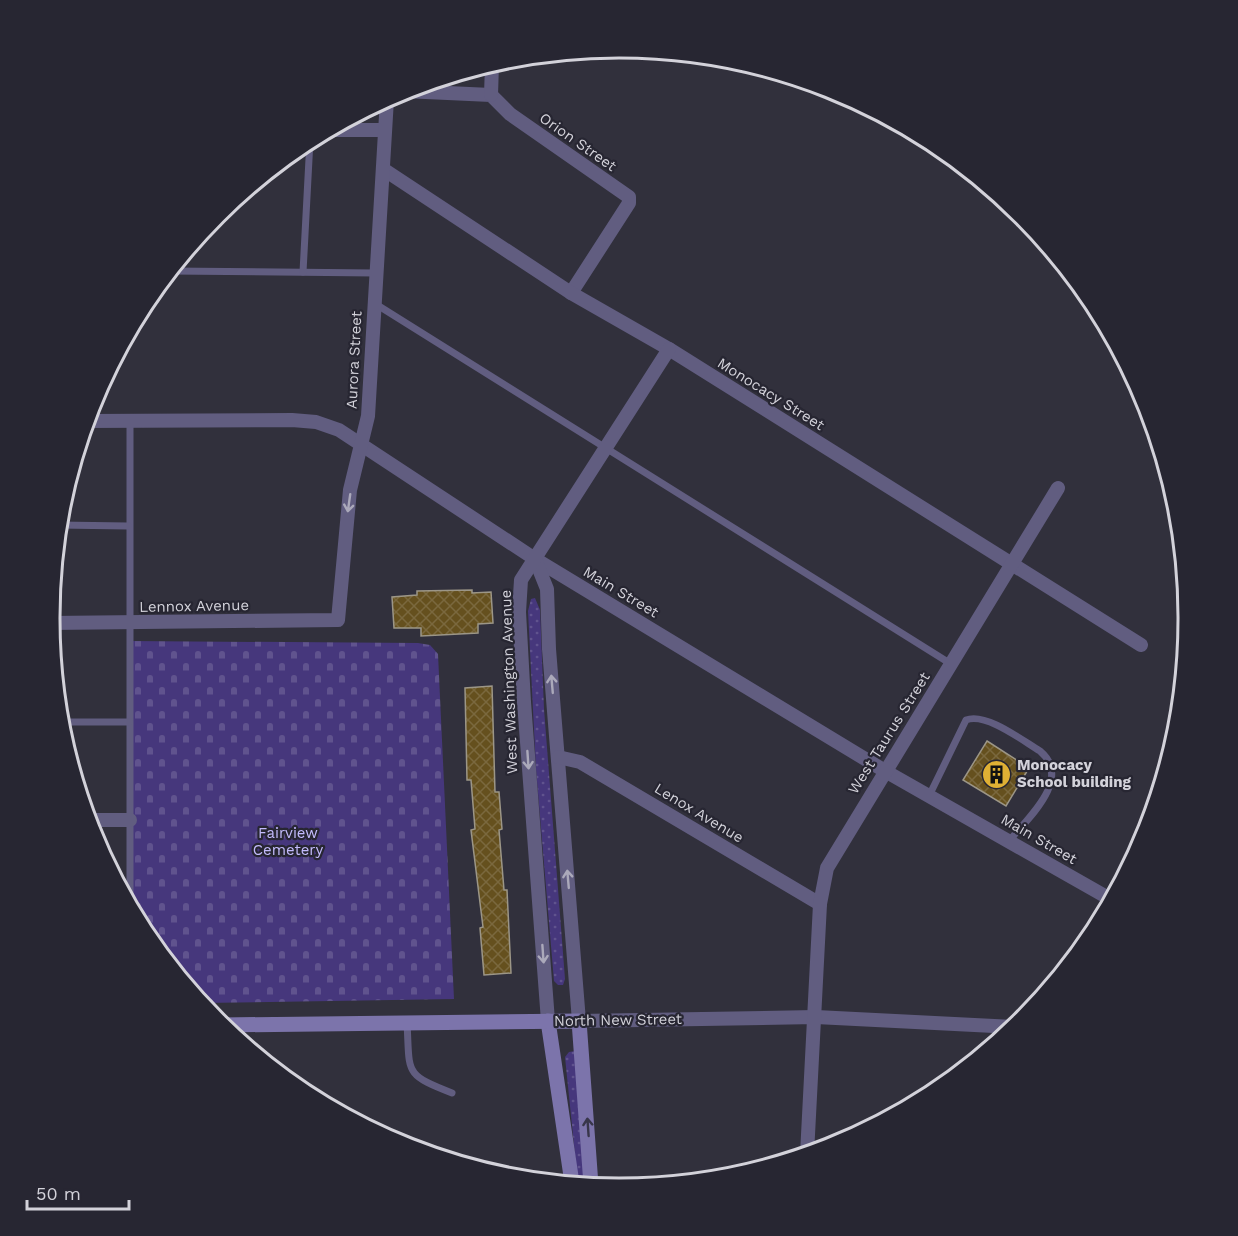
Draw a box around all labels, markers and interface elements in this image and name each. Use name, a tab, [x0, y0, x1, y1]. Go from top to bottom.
street label: Orion Street	[536, 109, 621, 176]
street label: Aurora Street	[342, 310, 366, 410]
street label: Monocacy Street	[714, 354, 828, 434]
one-way arrow	[343, 492, 354, 512]
street label: Main Street	[580, 562, 663, 622]
street label: West Washington Avenue	[497, 590, 521, 774]
street label: Lennox Avenue	[139, 596, 249, 616]
street label: West Taurus Street	[844, 668, 934, 797]
one-way arrow	[546, 675, 557, 695]
one-way arrow	[523, 749, 534, 769]
place label: Monocacy School building	[1017, 756, 1131, 791]
building icon: Monocacy School building	[980, 758, 1012, 790]
street label: Lenox Avenue	[651, 779, 747, 847]
street label: Main Street	[998, 810, 1081, 868]
park label: Fairview Cemetery	[253, 824, 323, 859]
one-way arrow	[562, 869, 573, 889]
one-way arrow	[538, 944, 549, 964]
street label: North New Street	[554, 1010, 683, 1030]
one-way arrow	[583, 1117, 594, 1137]
scale bar	[27, 1173, 129, 1211]
text: 50 m	[36, 1183, 81, 1204]

